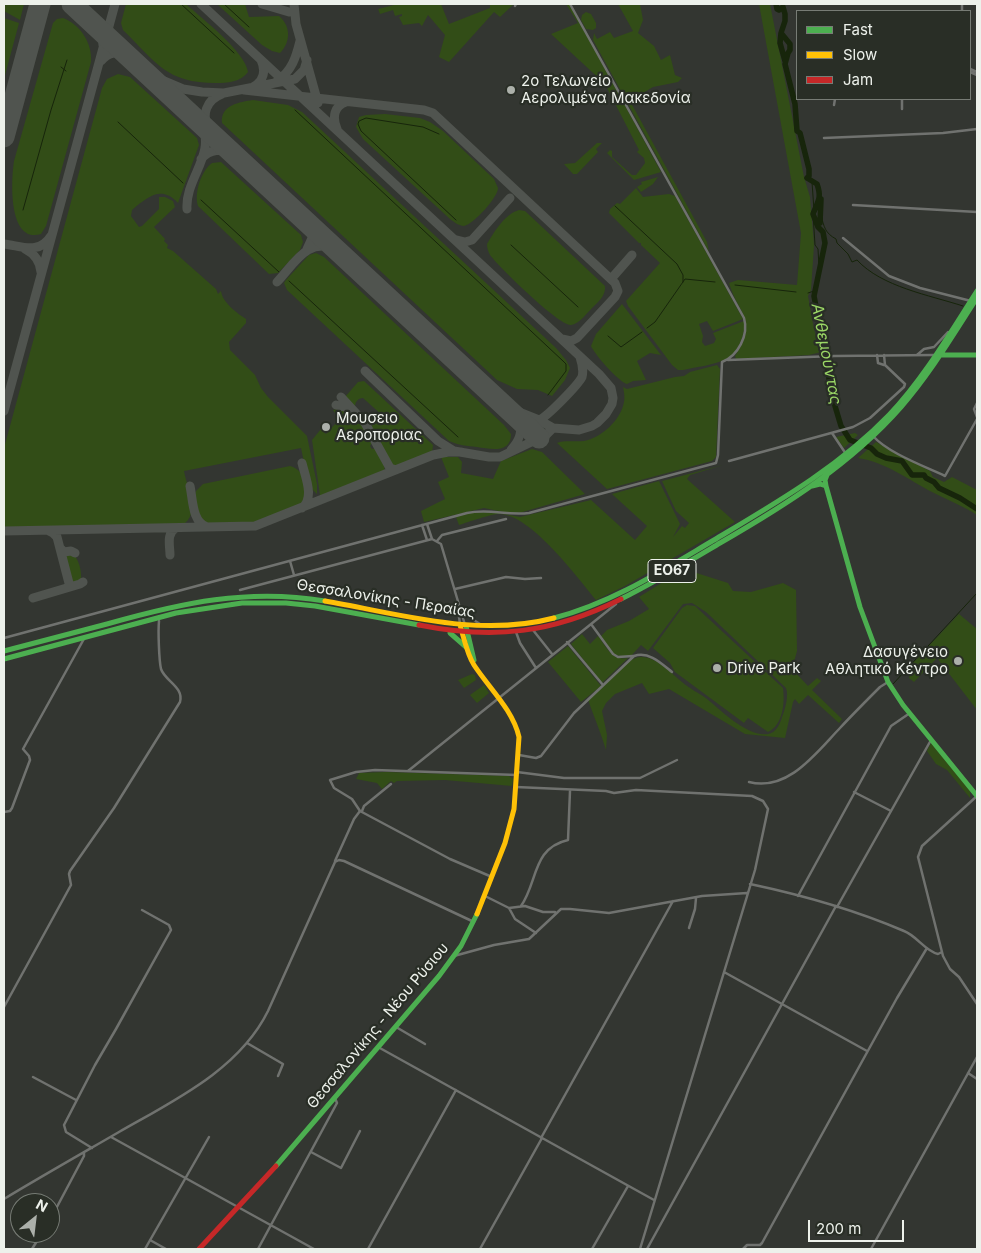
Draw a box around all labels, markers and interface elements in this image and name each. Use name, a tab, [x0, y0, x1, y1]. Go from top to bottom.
legend	[796, 10, 971, 100]
text: Fast	[843, 20, 873, 39]
text: Slow	[843, 45, 877, 64]
text: Jam	[843, 70, 873, 89]
place label: 2ο Τελωνείο Αερολιμένα Μακεδονία	[521, 72, 691, 107]
marker: 2ο Τελωνείο Αερολιμένα Μακεδονία	[505, 84, 517, 96]
water label: Ανθεμούντας	[807, 302, 845, 406]
place label: Μουσειο Αεροποριας	[336, 409, 422, 444]
marker: Μουσειο Αεροποριας	[320, 421, 332, 433]
road number: ΕΟ67	[648, 560, 696, 582]
street label: Θεσσαλονίκης - Περαίας	[295, 576, 477, 622]
place label: Δασυγένειο Αθλητικό Κέντρο	[825, 643, 948, 678]
marker: Δασυγένειο Αθλητικό Κέντρο	[952, 655, 964, 667]
place label: Drive Park	[727, 659, 801, 677]
marker: Drive Park	[711, 662, 723, 674]
street label: Θεσσαλονίκης - Νέου Ρύσιου	[303, 939, 453, 1113]
north arrow	[10, 1193, 60, 1243]
text: N	[33, 1195, 51, 1215]
scale bar	[811, 1210, 907, 1242]
text: 200 m	[816, 1219, 861, 1238]

